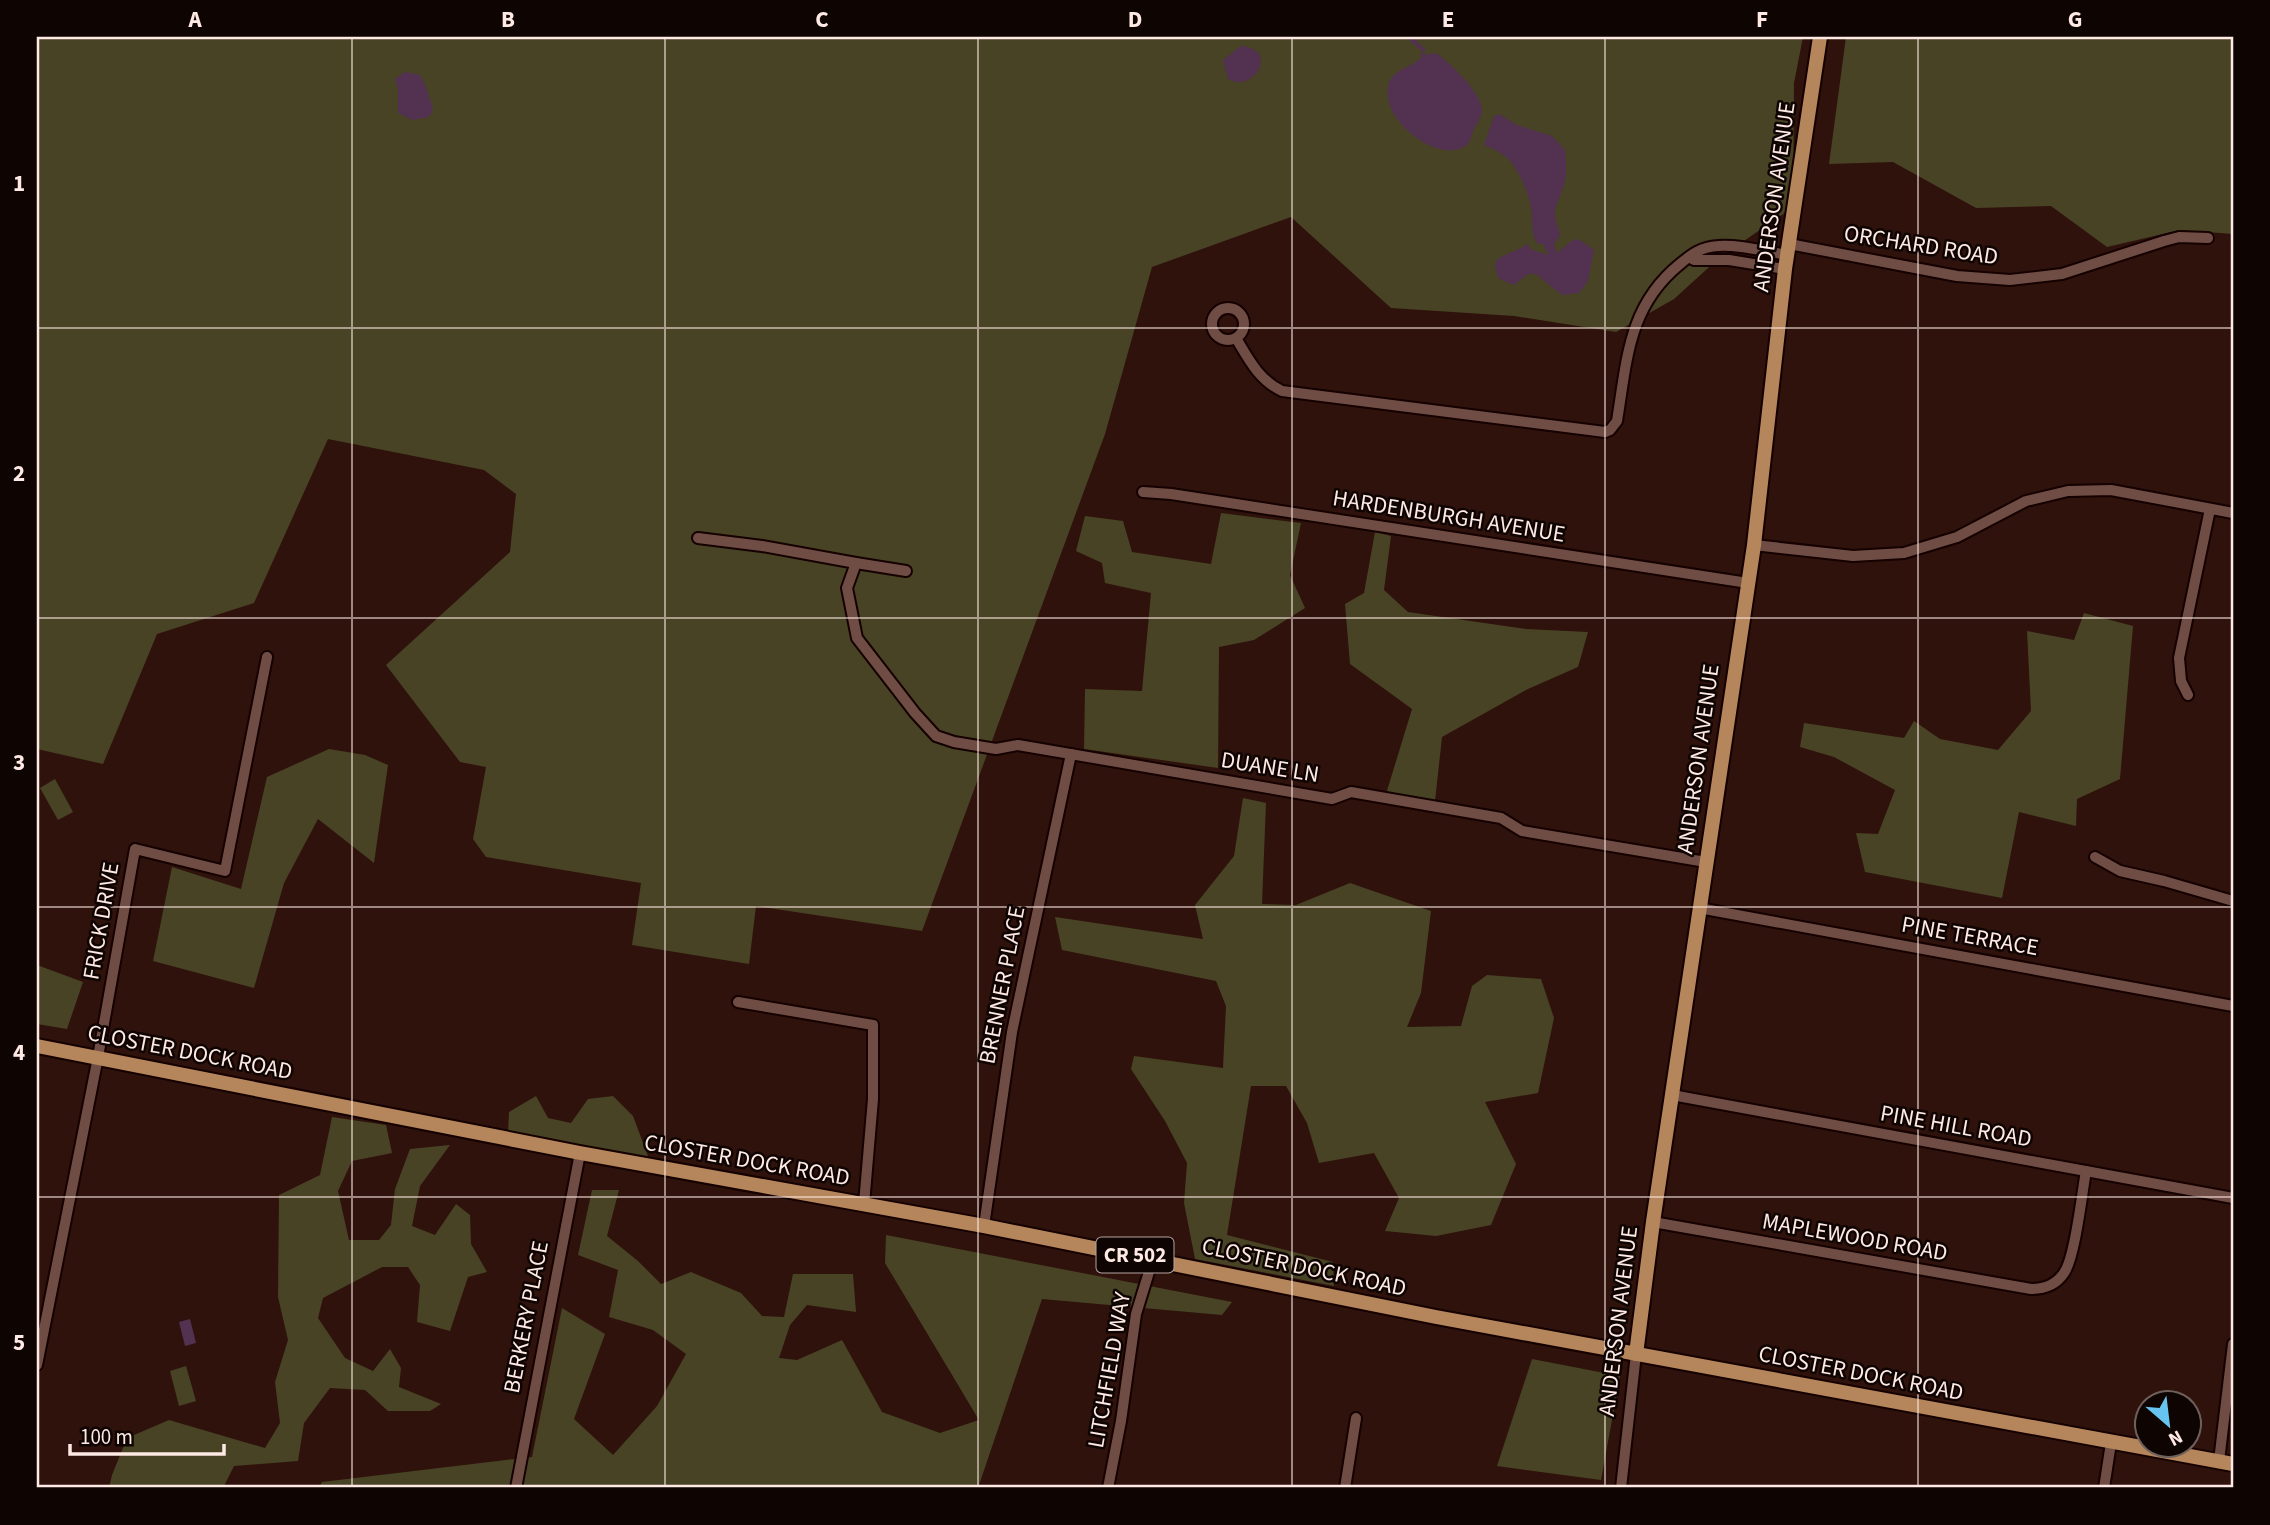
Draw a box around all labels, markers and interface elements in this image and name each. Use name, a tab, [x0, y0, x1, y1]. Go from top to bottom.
text: A	[187, 3, 202, 36]
text: B	[501, 3, 515, 36]
text: C	[815, 3, 829, 36]
text: D	[1128, 3, 1142, 36]
text: E	[1442, 3, 1454, 36]
text: F	[1756, 3, 1768, 36]
text: G	[2068, 3, 2082, 36]
street label: ANDERSON AVENUE	[1744, 100, 1804, 294]
text: 1	[13, 167, 25, 200]
street label: ORCHARD ROAD	[1842, 217, 2000, 273]
text: 2	[13, 457, 25, 490]
street label: HARDENBURGH AVENUE	[1330, 481, 1568, 551]
street label: ANDERSON AVENUE	[1668, 662, 1728, 856]
street label: DUANE LN	[1219, 743, 1321, 791]
text: 3	[13, 746, 25, 779]
street label: FRICK DRIVE	[74, 860, 128, 982]
street label: BRENNER PLACE	[971, 903, 1033, 1067]
street label: PINE TERRACE	[1899, 908, 2041, 964]
street label: CLOSTER DOCK ROAD	[85, 1016, 295, 1088]
text: 4	[13, 1036, 25, 1069]
street label: PINE HILL ROAD	[1878, 1096, 2034, 1156]
street label: CLOSTER DOCK ROAD	[642, 1126, 852, 1194]
street label: MAPLEWOOD ROAD	[1760, 1204, 1950, 1270]
street label: ANDERSON AVENUE	[1590, 1224, 1646, 1418]
street label: CLOSTER DOCK ROAD	[1199, 1229, 1409, 1305]
street label: BERKERY PLACE	[495, 1238, 557, 1396]
road number: CR 502	[1096, 1238, 1174, 1272]
street label: LITCHFIELD WAY	[1079, 1289, 1139, 1451]
text: 5	[13, 1326, 25, 1359]
street label: CLOSTER DOCK ROAD	[1756, 1337, 1966, 1409]
north arrow	[2134, 1388, 2204, 1458]
scale bar	[70, 1413, 224, 1457]
text: 100 m	[80, 1422, 133, 1452]
text: N	[2163, 1423, 2187, 1453]

